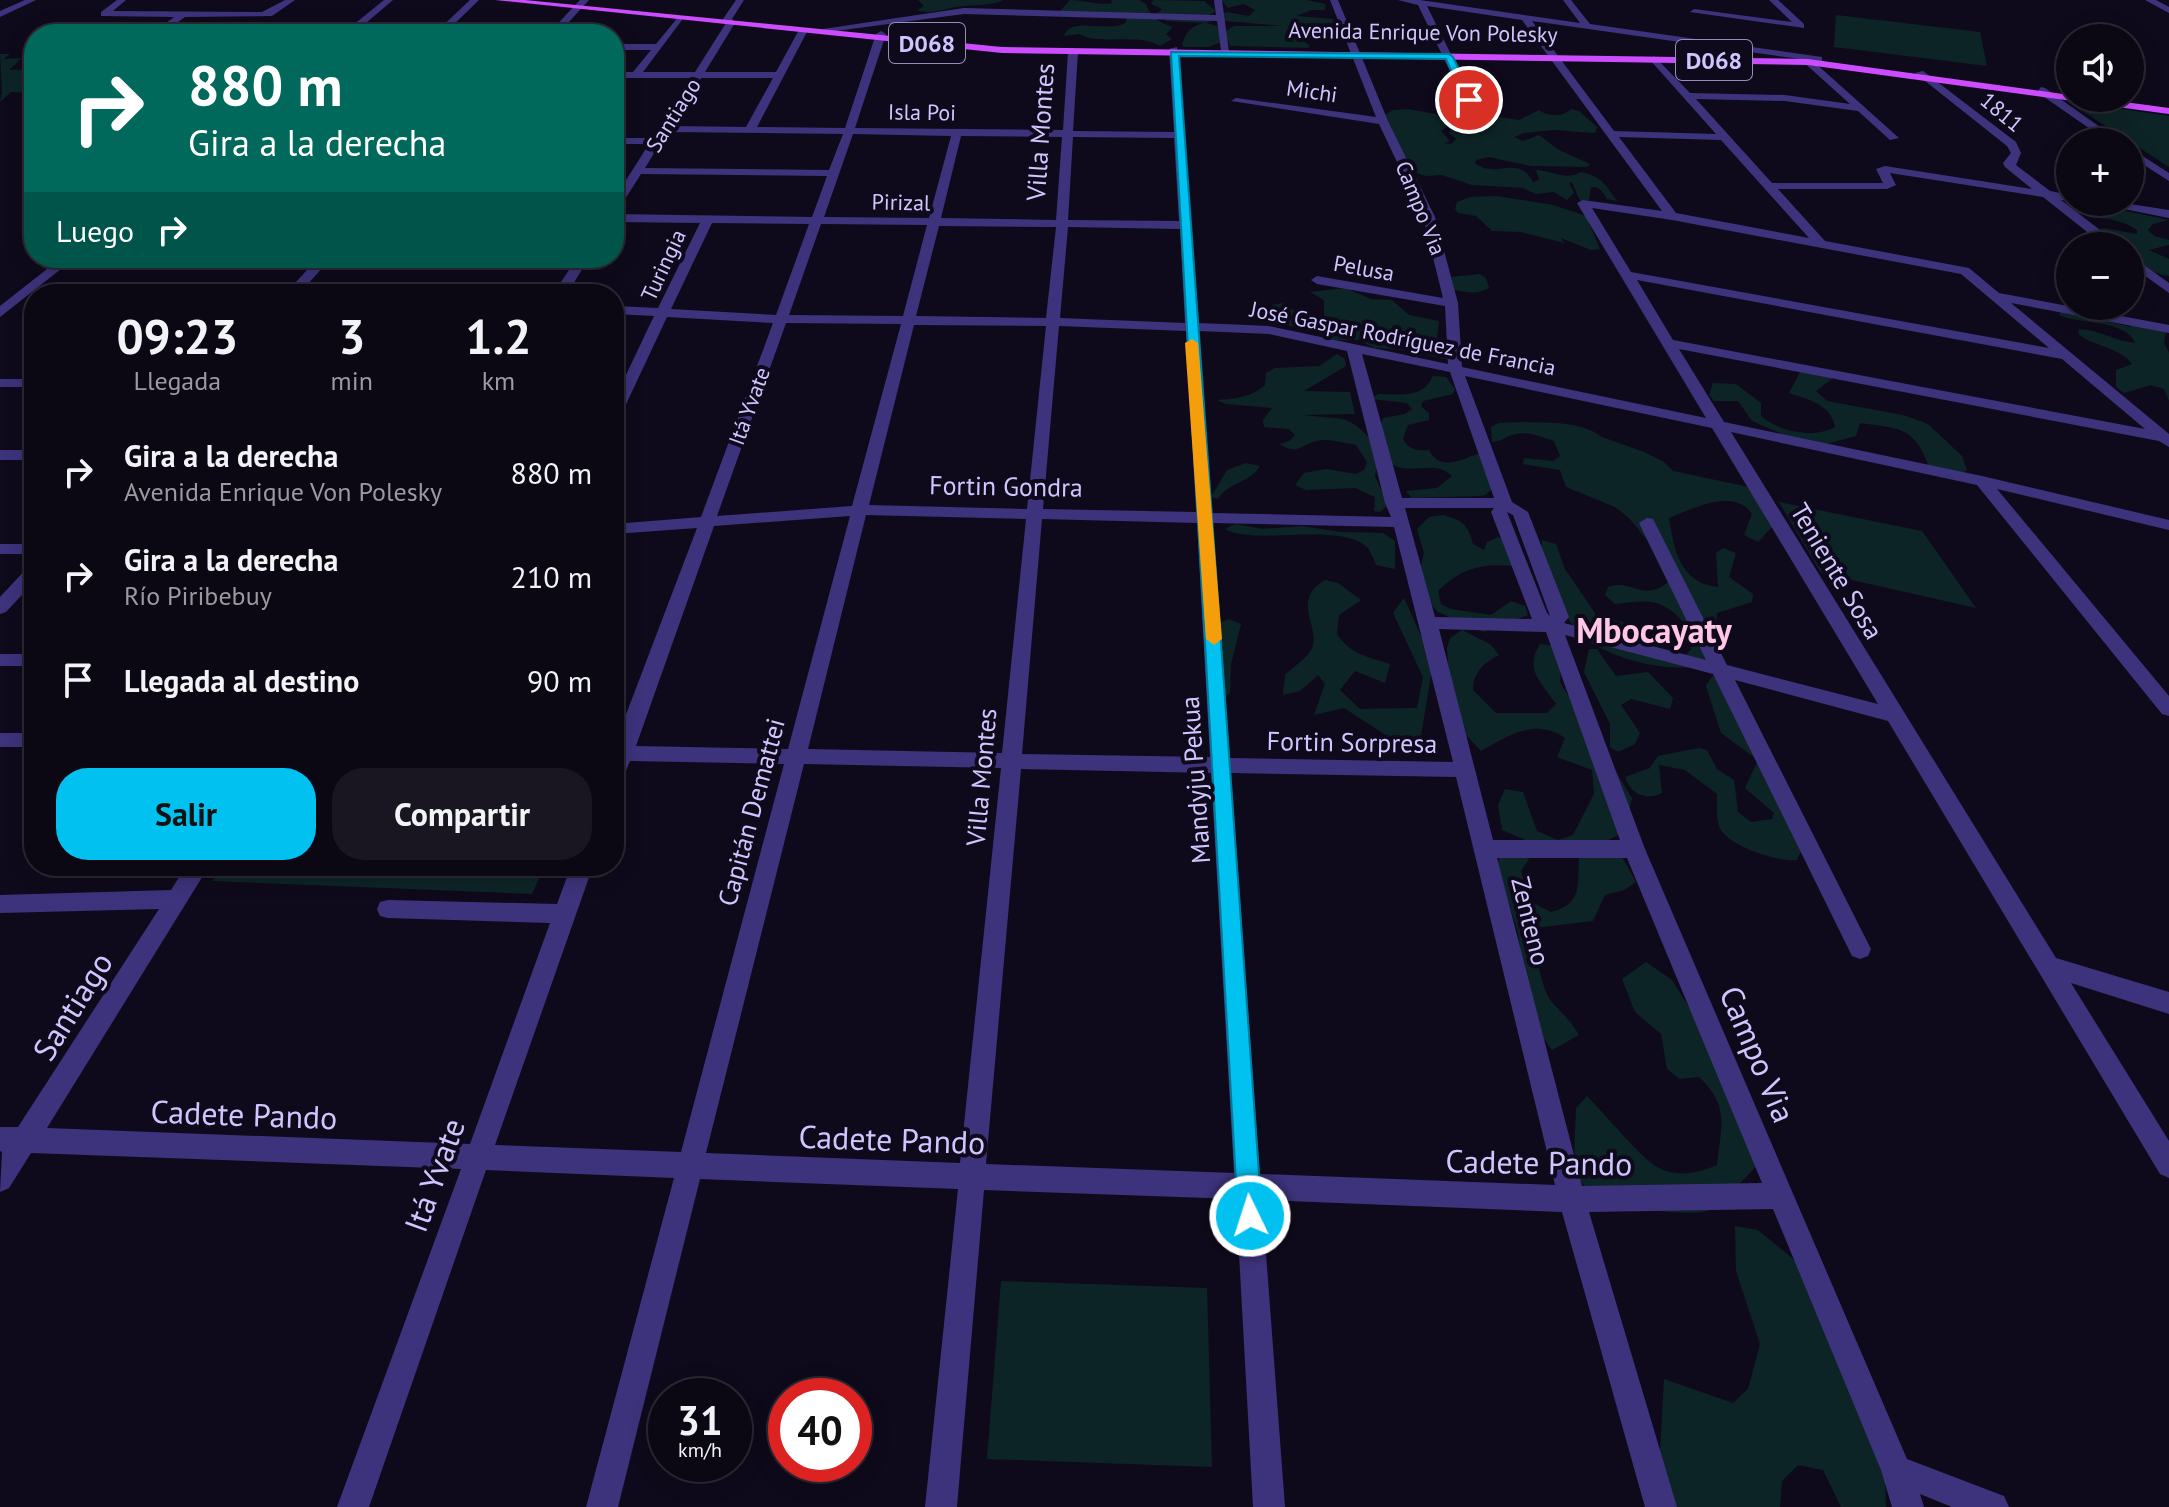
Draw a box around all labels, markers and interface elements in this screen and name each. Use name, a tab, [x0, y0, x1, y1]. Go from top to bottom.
street label: Avenida Enrique Von Polesky	[1288, 16, 1559, 48]
road number: D068	[889, 23, 965, 63]
map controls	[2056, 24, 2144, 320]
button: sound	[2056, 24, 2144, 112]
road number: D068	[1676, 40, 1752, 80]
text: 880 m	[188, 49, 343, 121]
icon: right	[56, 56, 160, 160]
street label: Villa Montes	[1019, 62, 1061, 203]
pin	[1435, 66, 1503, 134]
street label: Santiago	[639, 73, 707, 157]
street label: Michi	[1285, 74, 1339, 108]
icon: arrive	[1447, 78, 1491, 122]
street label: 1811	[1975, 86, 2029, 138]
street label: Isla Poi	[888, 97, 956, 127]
text: Gira a la derecha	[188, 119, 446, 166]
button: +	[2056, 128, 2144, 216]
street label: Campo Via	[1389, 157, 1453, 259]
street label: Pirizal	[871, 187, 931, 217]
icon: right	[150, 208, 194, 252]
text: Luego	[56, 211, 134, 250]
street label: Turingia	[634, 225, 692, 305]
button: −	[2056, 232, 2144, 320]
street label: Pelusa	[1331, 249, 1397, 287]
street label: José Gaspar Rodríguez de Francia	[1247, 294, 1558, 381]
text: 09:23	[116, 305, 238, 367]
text: 3	[338, 305, 365, 367]
text: 1.2	[465, 305, 532, 367]
street label: Itá Yvate	[722, 363, 776, 449]
text: Llegada	[133, 364, 221, 397]
text: min	[331, 364, 373, 397]
text: km	[482, 364, 515, 397]
text: Gira a la derecha	[124, 436, 338, 475]
icon: right	[56, 450, 100, 494]
text: 880 m	[511, 453, 592, 492]
street label: Fortin Gondra	[929, 468, 1083, 504]
text: Avenida Enrique Von Polesky	[124, 475, 442, 508]
street label: Teniente Sosa	[1783, 497, 1891, 645]
text: Gira a la derecha	[124, 540, 338, 579]
icon: right	[56, 554, 100, 598]
text: 210 m	[511, 557, 592, 596]
text: Río Piribebuy	[124, 579, 272, 612]
district label: Mbocayaty	[1576, 608, 1733, 652]
icon: arrive	[56, 658, 100, 702]
text: Llegada al destino	[124, 661, 359, 700]
text: 90 m	[527, 661, 592, 700]
street label: Mandyju Pekua	[1173, 695, 1217, 865]
street label: Villa Montes	[958, 707, 1003, 848]
street label: Capitán Demattei	[710, 715, 792, 909]
street label: Fortin Sorpresa	[1266, 724, 1438, 760]
button: Salir	[56, 768, 316, 860]
button: Compartir	[332, 768, 592, 860]
street label: Zenteno	[1504, 873, 1558, 969]
street label: Santiago	[22, 944, 122, 1068]
street label: Campo Via	[1710, 979, 1806, 1129]
street label: Cadete Pando	[150, 1090, 338, 1138]
street label: Itá Yvate	[394, 1112, 474, 1238]
street label: Cadete Pando	[798, 1115, 986, 1163]
street label: Cadete Pando	[1445, 1139, 1633, 1185]
position arrow	[1208, 1174, 1292, 1258]
speed limit sign: 40	[768, 1378, 872, 1482]
text: 31	[677, 1394, 723, 1446]
text: km/h	[678, 1437, 722, 1463]

